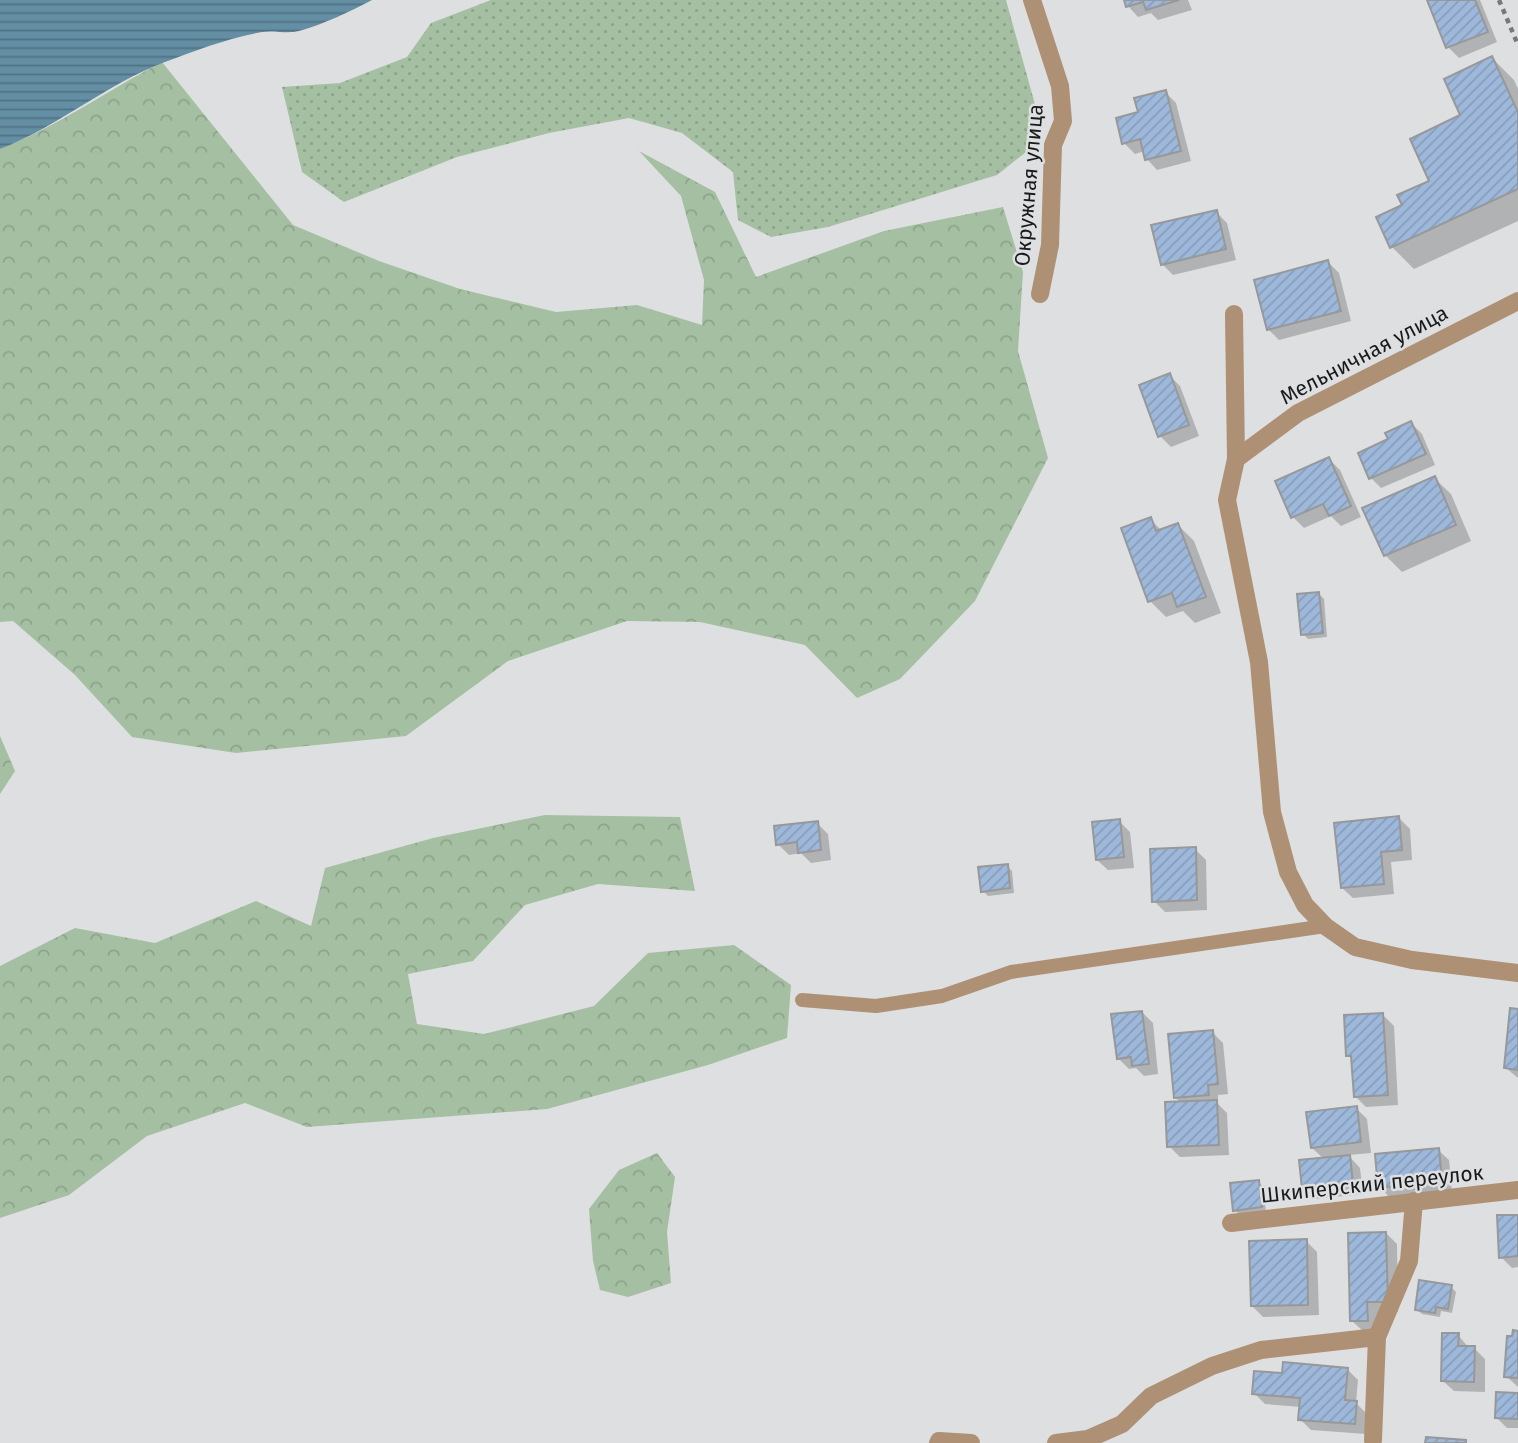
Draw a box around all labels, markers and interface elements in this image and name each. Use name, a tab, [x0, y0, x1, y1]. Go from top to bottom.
street label: Окружная улица	[1009, 103, 1049, 267]
street label: Мельничная улица	[1275, 300, 1453, 410]
street label: Шкиперский переулок	[1259, 1159, 1485, 1209]

